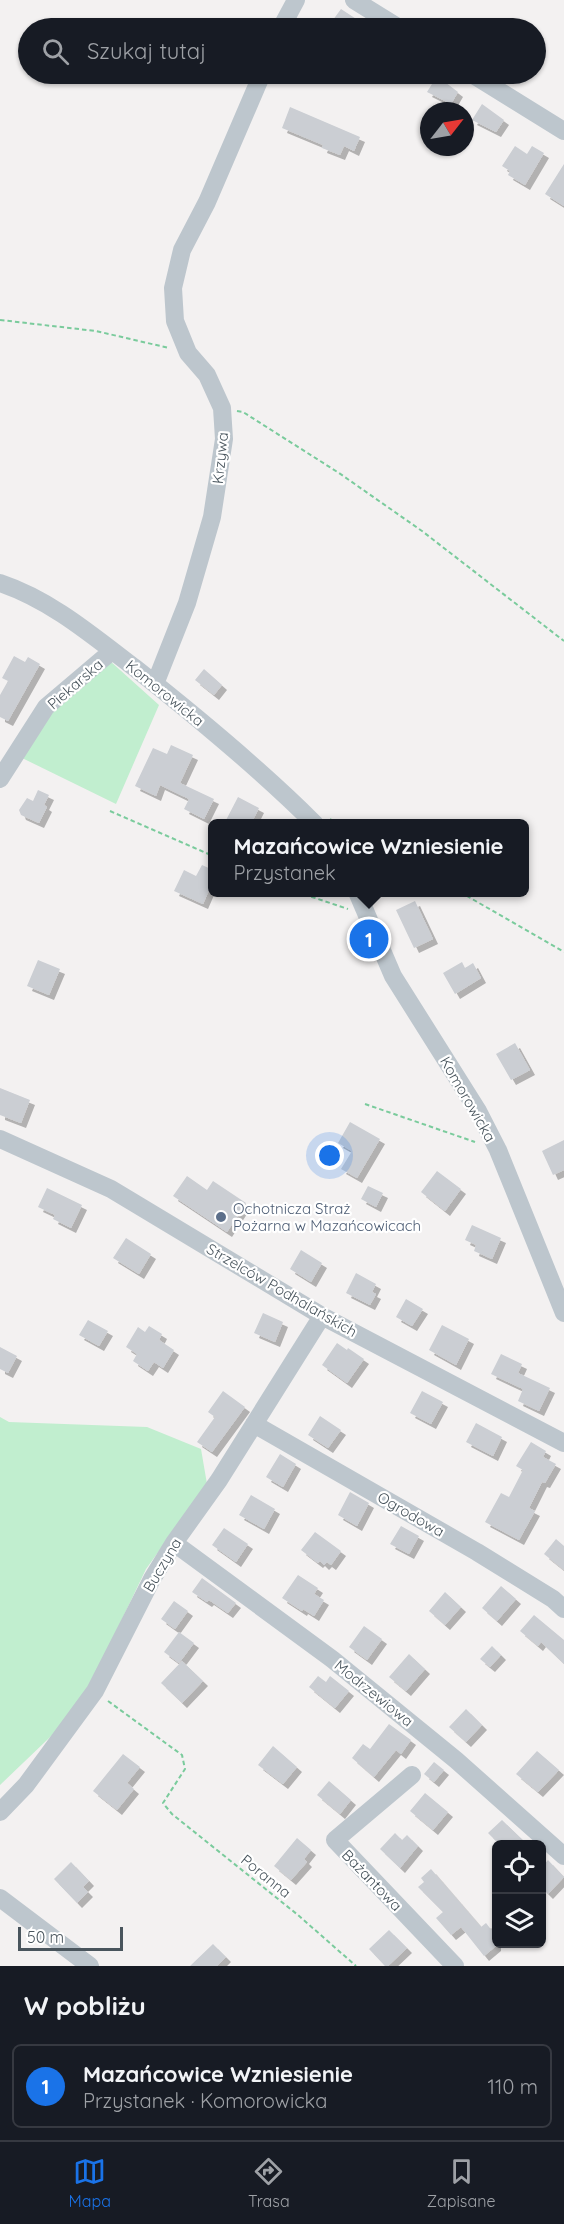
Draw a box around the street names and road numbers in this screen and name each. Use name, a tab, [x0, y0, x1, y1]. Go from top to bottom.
street label: Krzywa	[208, 431, 232, 485]
street label: Piekarska	[43, 655, 107, 713]
street label: Komorowicka	[122, 656, 208, 730]
street label: Komorowicka	[436, 1053, 500, 1145]
street label: Strzelców Podhalańskich	[203, 1239, 361, 1341]
street label: Ogrodowa	[374, 1487, 448, 1541]
street label: Buczyna	[139, 1535, 185, 1595]
street label: Modrzewiowa	[331, 1655, 417, 1731]
street label: Bażantowa	[338, 1845, 406, 1915]
street label: Poranna	[237, 1850, 295, 1902]

